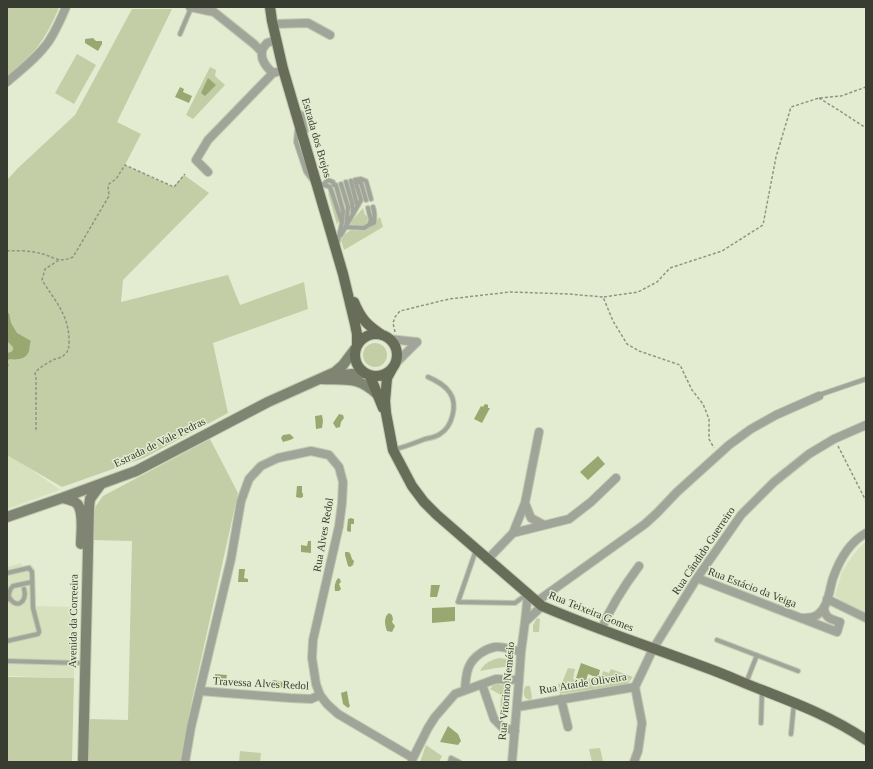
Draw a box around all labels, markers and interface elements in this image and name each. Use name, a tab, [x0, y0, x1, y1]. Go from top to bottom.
street label: Estrada dos Brejos	[298, 97, 334, 179]
street label: Estrada de Vale Pedras	[112, 415, 208, 471]
street label: Rua Alves Redol	[311, 497, 337, 573]
street label: Rua Cândido Guerreiro	[670, 505, 738, 597]
street label: Rua Estácio da Veiga	[706, 565, 798, 611]
street label: Avenida da Correeira	[67, 574, 81, 668]
street label: Rua Teixeira Gomes	[547, 589, 635, 635]
street label: Rua Vitorino Nemésio	[496, 641, 518, 741]
street label: Rua Ataíde Oliveira	[538, 671, 628, 697]
street label: Travessa Alves Redol	[213, 675, 309, 693]

